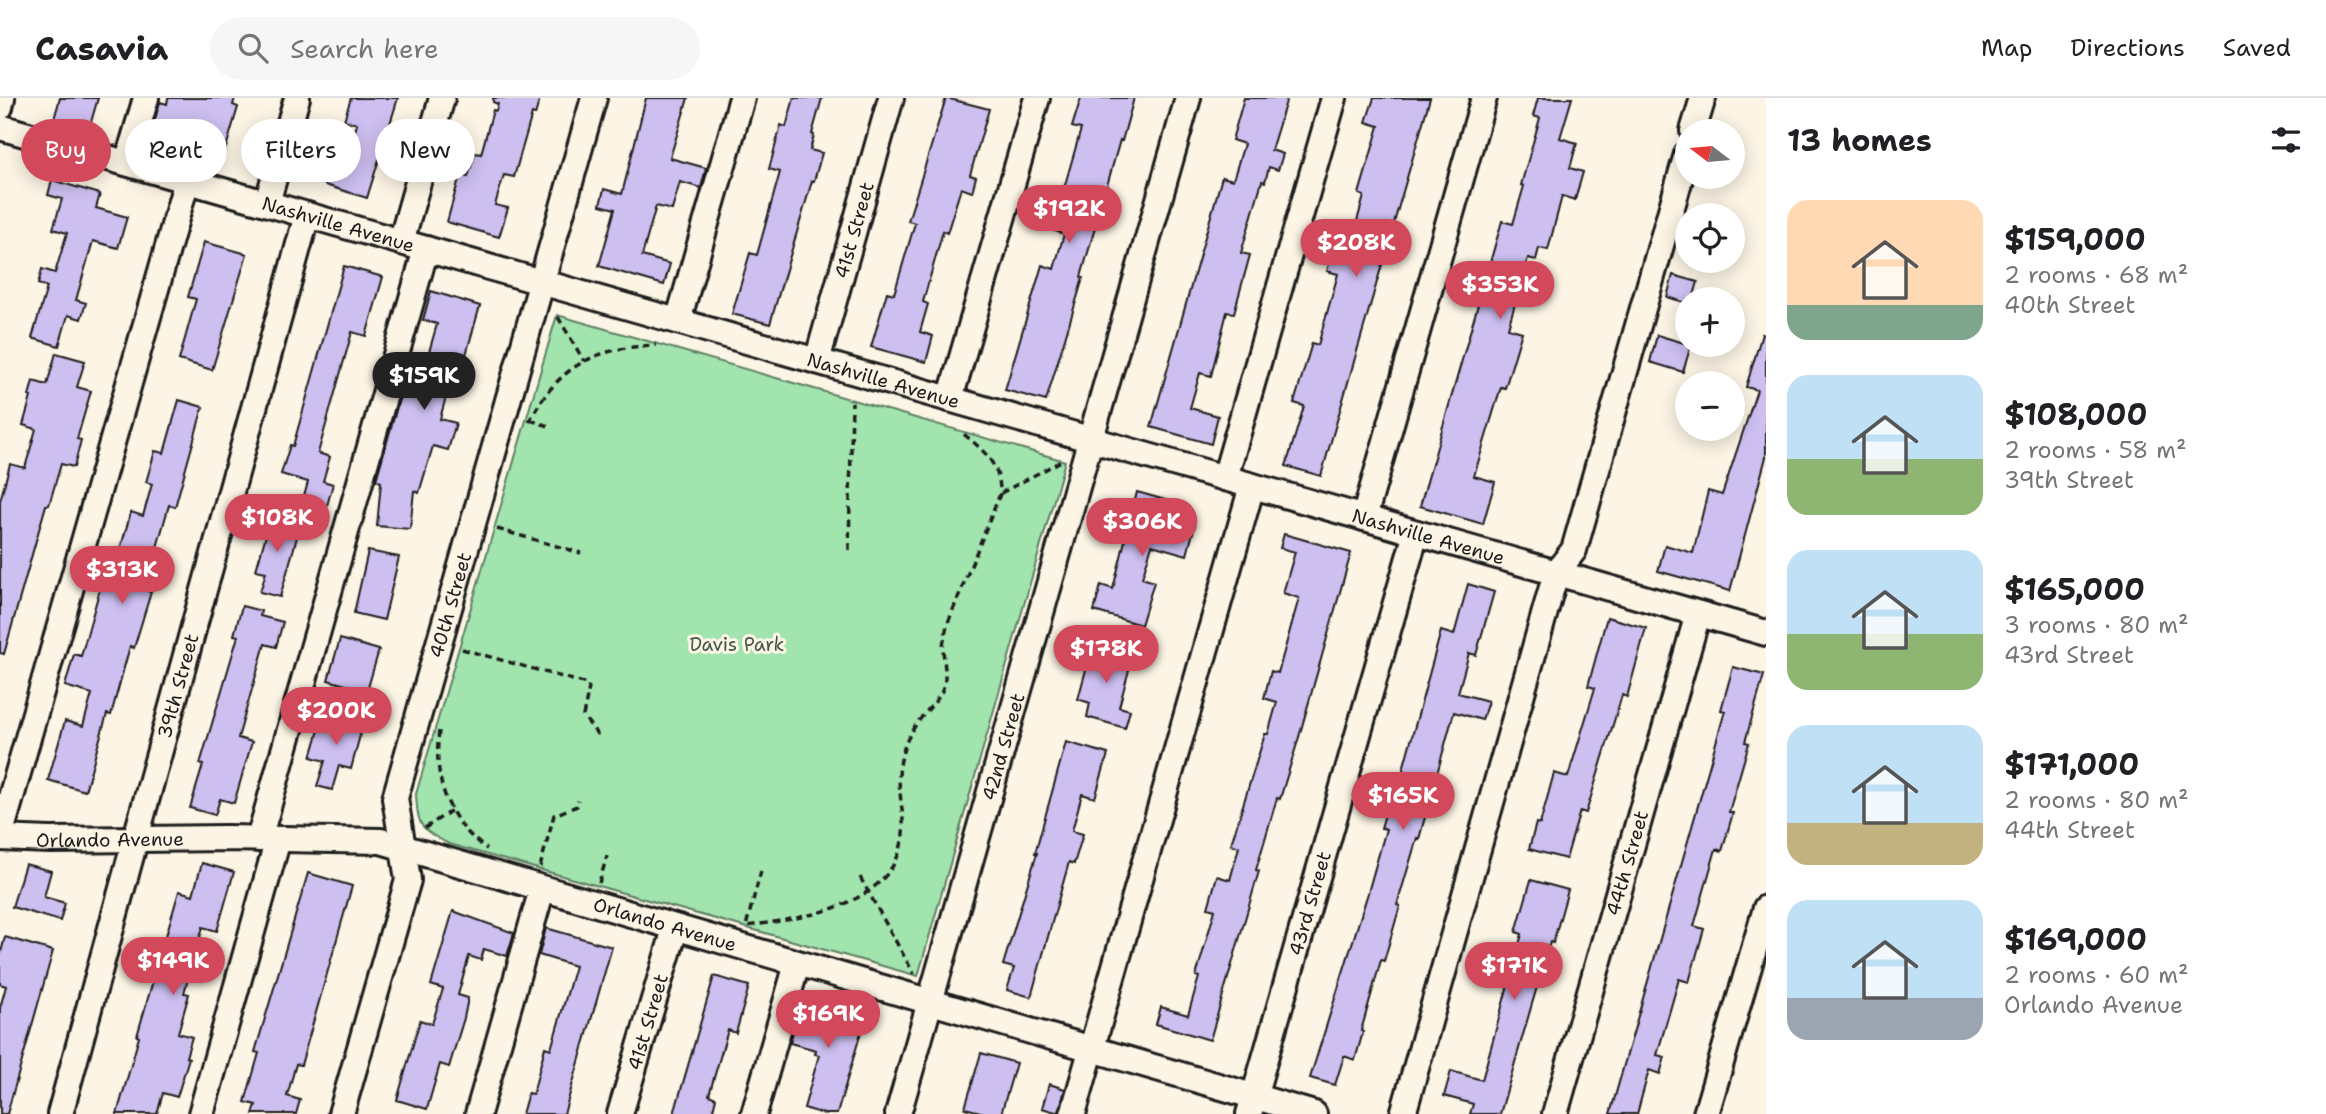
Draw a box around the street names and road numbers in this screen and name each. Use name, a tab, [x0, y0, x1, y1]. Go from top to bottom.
street label: 41st Street	[829, 179, 880, 281]
street label: Nashville Avenue	[259, 191, 417, 258]
street label: Nashville Avenue	[804, 347, 962, 414]
street label: Nashville Avenue	[1349, 503, 1508, 571]
street label: 40th Street	[423, 549, 477, 661]
street label: 39th Street	[152, 631, 204, 741]
street label: 42nd Street	[976, 690, 1031, 803]
street label: 44th Street	[1600, 808, 1654, 919]
street label: Orlando Avenue	[35, 826, 184, 853]
street label: 43rd Street	[1283, 849, 1337, 959]
street label: Orlando Avenue	[590, 892, 739, 957]
street label: 41st Street	[622, 971, 674, 1073]

